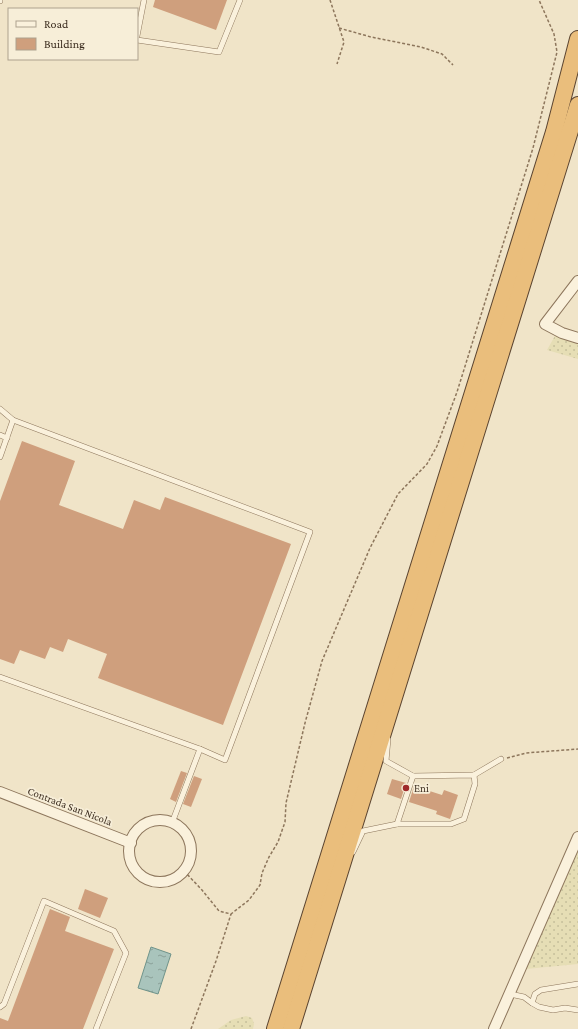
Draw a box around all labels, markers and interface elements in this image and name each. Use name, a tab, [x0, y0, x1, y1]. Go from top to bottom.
legend	[8, 8, 138, 60]
text: Road	[44, 17, 69, 31]
text: Building	[44, 37, 85, 51]
place label: Eni	[414, 782, 429, 794]
marker: Eni	[401, 783, 411, 793]
street label: Contrada San Nicola	[26, 784, 114, 828]

